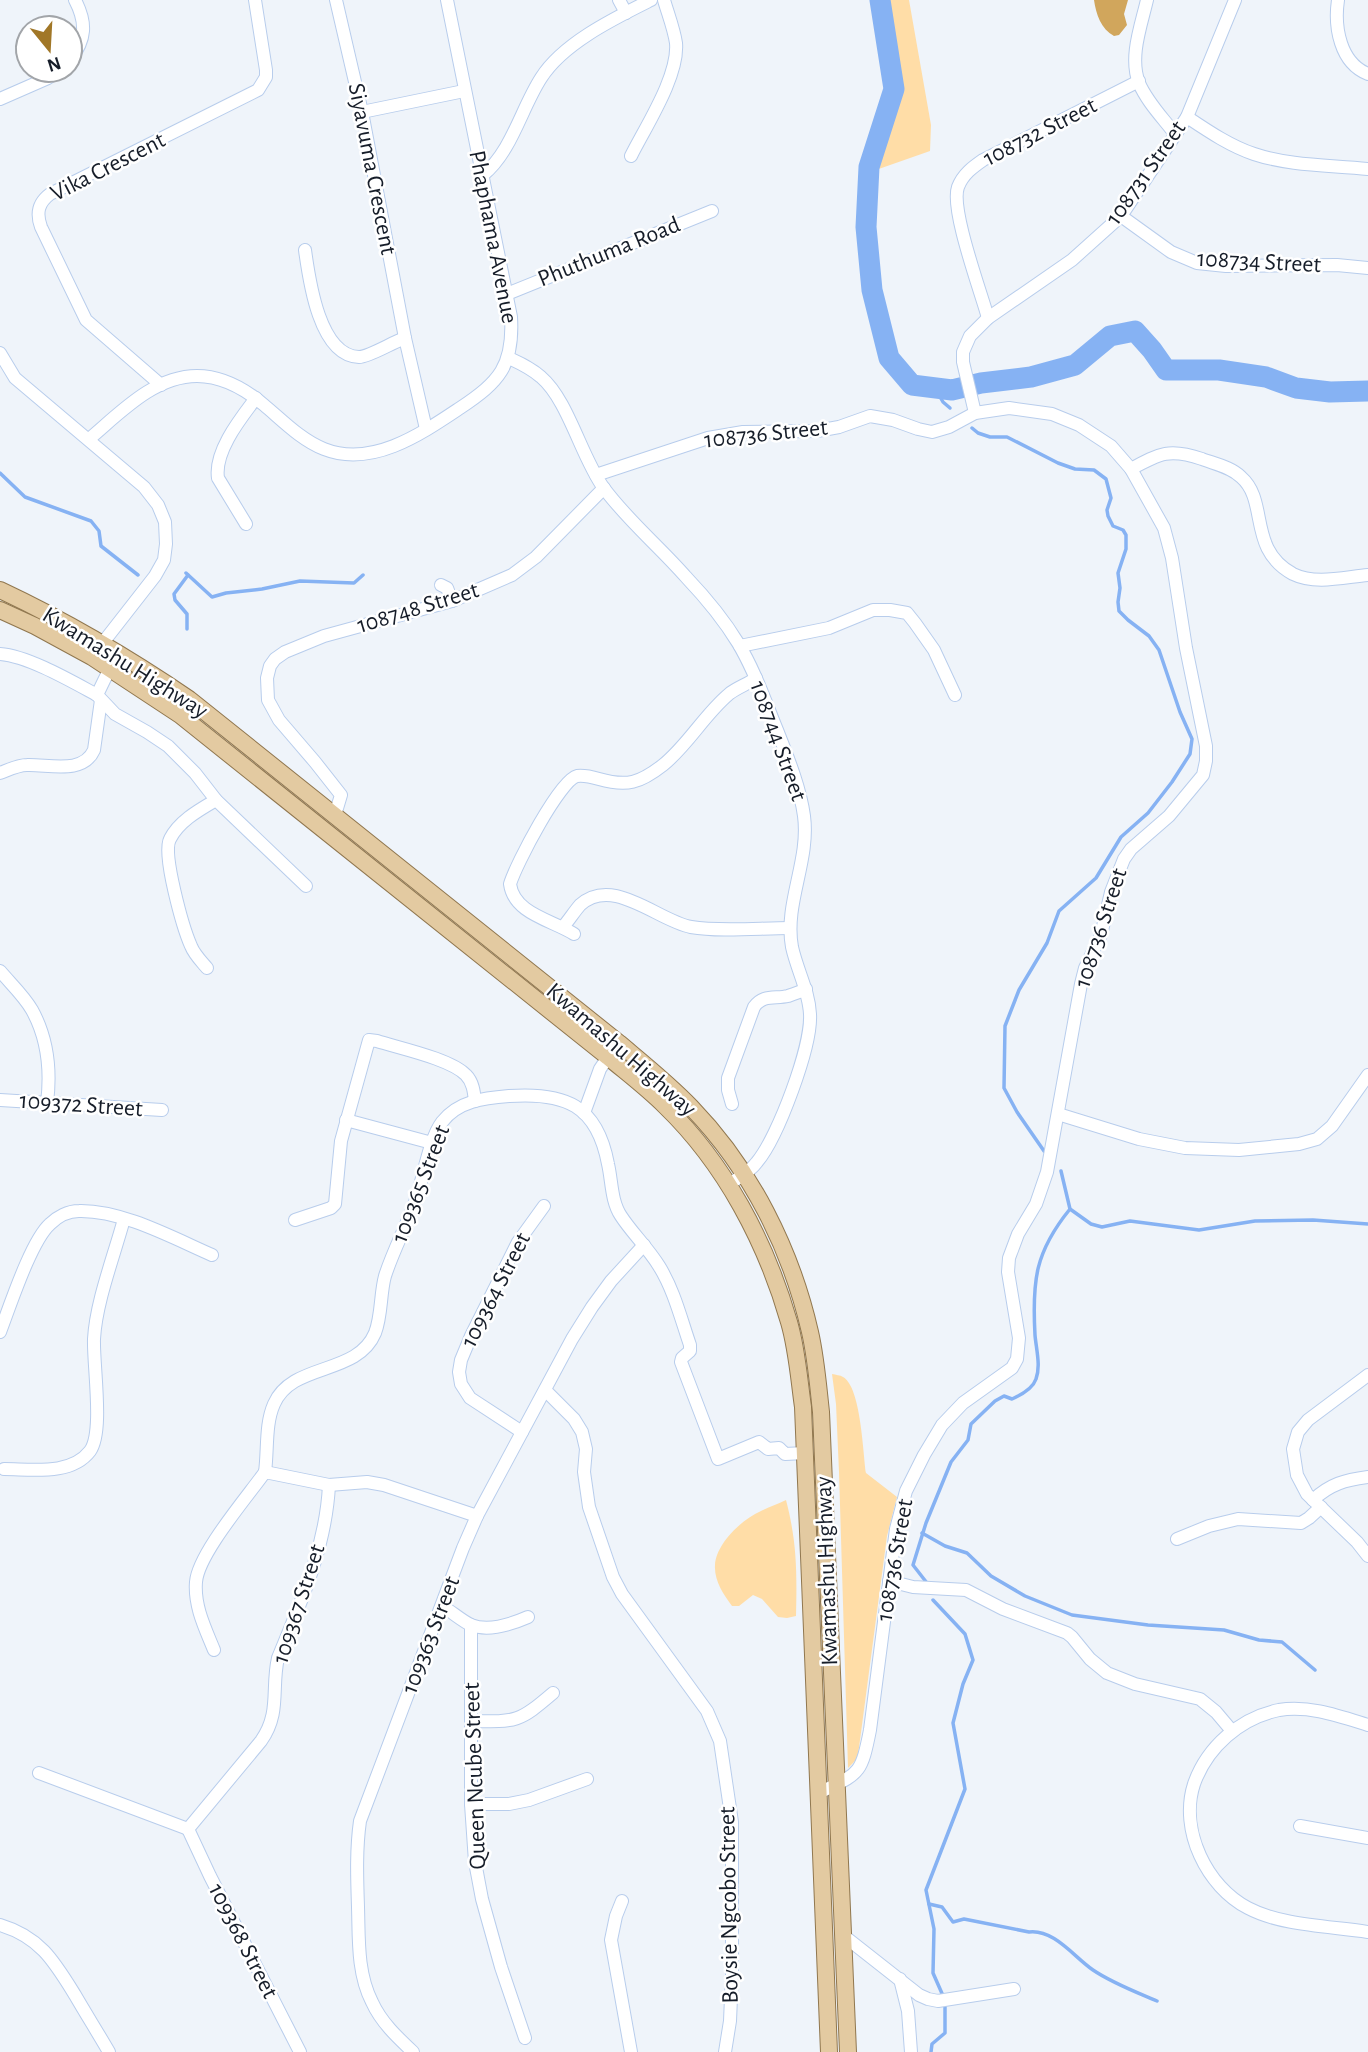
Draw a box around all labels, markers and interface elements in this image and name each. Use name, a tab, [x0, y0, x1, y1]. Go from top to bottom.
north arrow	[14, 14, 84, 84]
text: N	[45, 53, 63, 75]
street label: Siyavuma Crescent	[344, 81, 400, 257]
street label: 108732 Street	[979, 93, 1101, 171]
street label: 108731 Street	[1101, 116, 1191, 229]
street label: Vika Crescent	[47, 128, 169, 206]
street label: Phaphama Avenue	[464, 148, 522, 326]
street label: Phuthuma Road	[534, 213, 684, 291]
street label: 108734 Street	[1196, 247, 1322, 277]
street label: 108736 Street	[703, 416, 829, 452]
street label: 108748 Street	[354, 578, 482, 638]
street label: Kwamashu Highway	[38, 603, 212, 723]
street label: 108744 Street	[745, 678, 811, 805]
street label: 108736 Street	[1070, 865, 1132, 991]
street label: Kwamashu Highway	[542, 979, 700, 1121]
street label: 109372 Street	[19, 1089, 144, 1121]
street label: 109365 Street	[388, 1122, 455, 1246]
street label: 109364 Street	[457, 1228, 535, 1351]
street label: Kwamashu Highway	[812, 1476, 842, 1666]
street label: 108736 Street	[872, 1497, 918, 1623]
street label: 109367 Street	[268, 1541, 330, 1667]
street label: 109363 Street	[398, 1573, 464, 1697]
street label: Queen Ncube Street	[460, 1682, 490, 1870]
street label: Boysie Ngcobo Street	[715, 1806, 743, 2004]
street label: 109368 Street	[204, 1880, 282, 2003]

